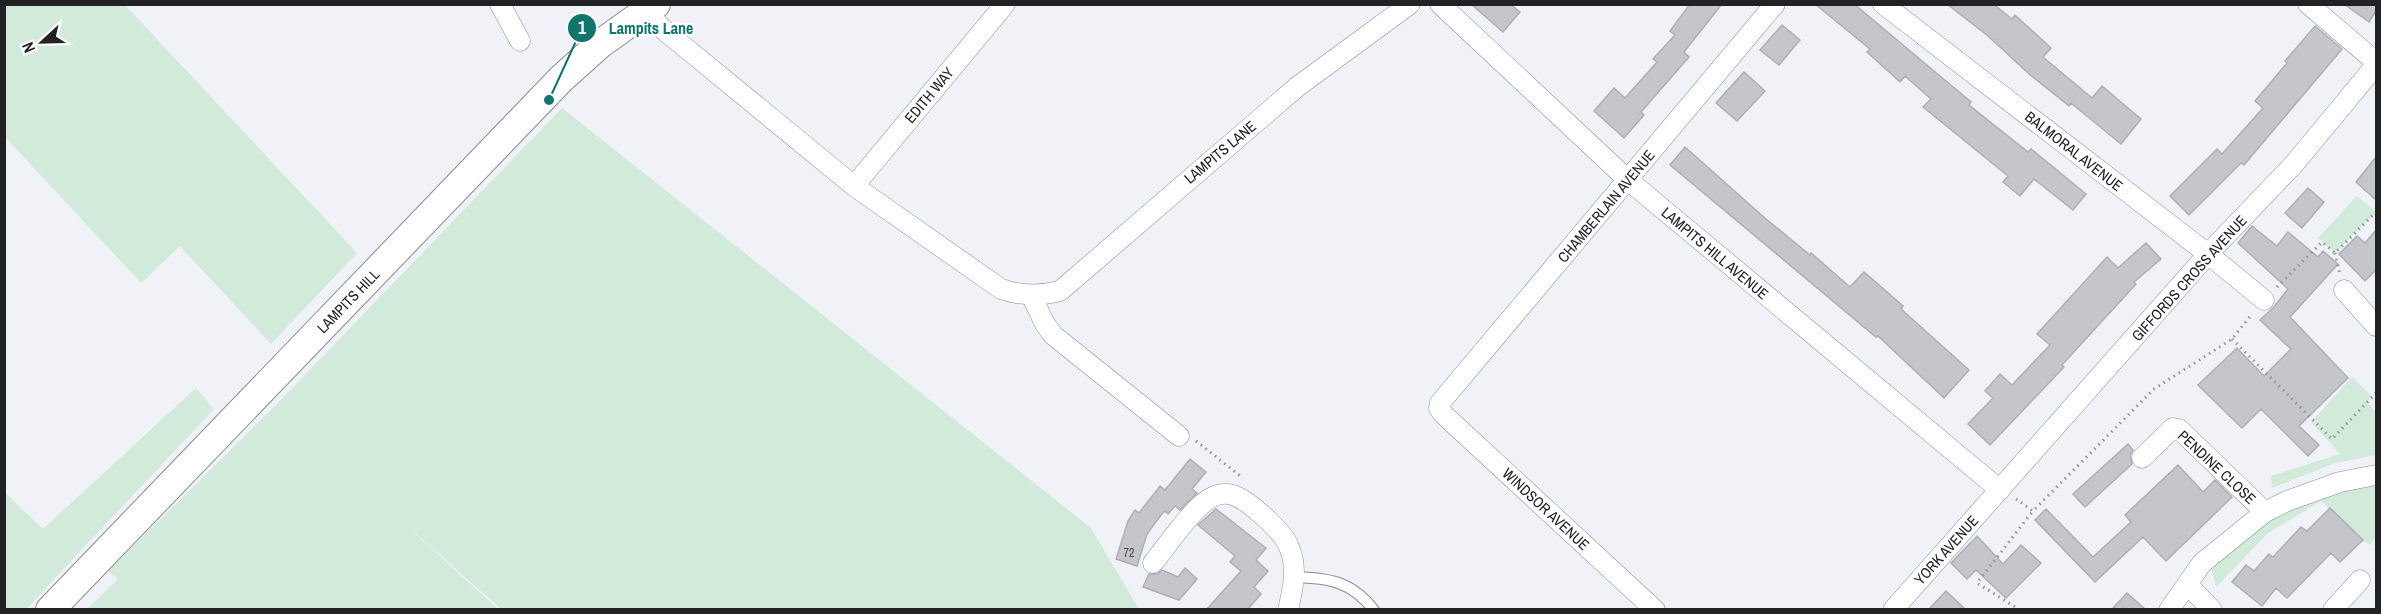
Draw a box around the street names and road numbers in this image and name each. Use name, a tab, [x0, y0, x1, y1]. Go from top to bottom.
street label: EDITH WAY	[899, 62, 959, 127]
street label: BALMORAL AVENUE	[2021, 106, 2127, 196]
street label: LAMPITS LANE	[1179, 116, 1261, 188]
street label: CHAMBERLAIN AVENUE	[1553, 145, 1659, 267]
street label: LAMPITS HILL AVENUE	[1657, 202, 1773, 304]
street label: GIFFORDS CROSS AVENUE	[2127, 210, 2251, 346]
street label: LAMPITS HILL	[312, 264, 384, 338]
street label: PENDINE CLOSE	[2173, 425, 2261, 509]
street label: WINDSOR AVENUE	[1498, 463, 1594, 555]
street label: YORK AVENUE	[1909, 511, 1983, 589]

